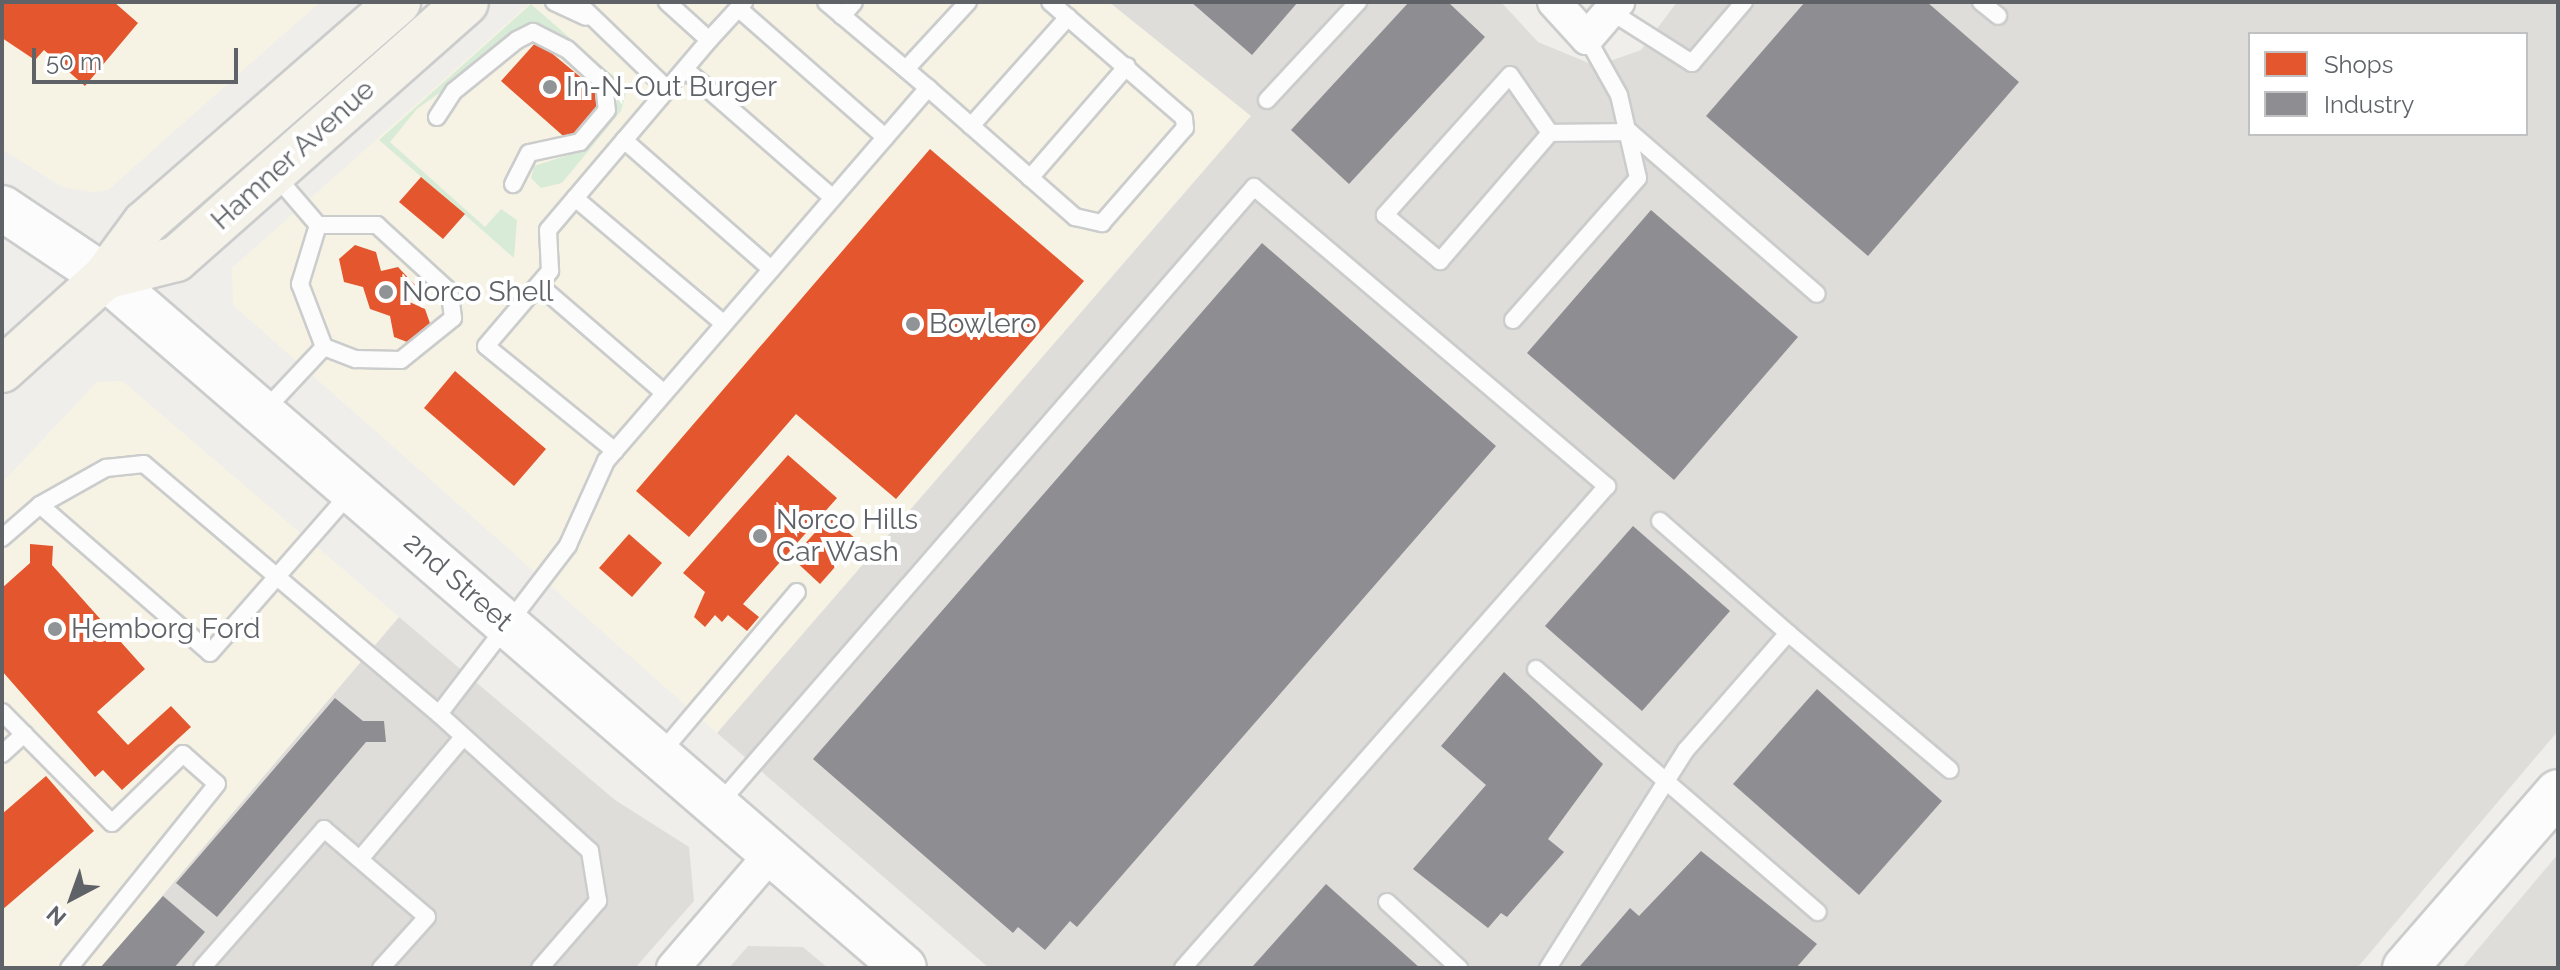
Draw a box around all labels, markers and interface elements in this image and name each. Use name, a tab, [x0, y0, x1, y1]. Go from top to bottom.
scale bar	[36, 32, 242, 82]
legend	[2248, 32, 2528, 136]
text: 50 m	[46, 47, 102, 76]
text: Shops	[2324, 50, 2393, 79]
place label: In-N-Out Burger	[566, 70, 777, 104]
street label: Hamner Avenue	[204, 72, 382, 238]
marker: In-N-Out Burger	[541, 78, 559, 96]
text: Industry	[2324, 90, 2414, 119]
place label: Norco Shell	[402, 275, 553, 309]
marker: Norco Shell	[377, 283, 395, 301]
place label: Bowlero	[929, 307, 1037, 341]
marker: Bowlero	[904, 315, 922, 333]
place label: Norco Hills Car Wash	[776, 503, 918, 569]
street label: 2nd Street	[397, 526, 519, 638]
marker: Norco Hills Car Wash	[751, 527, 769, 545]
place label: Hemborg Ford	[71, 612, 261, 646]
marker: Hemborg Ford	[46, 620, 64, 638]
north arrow	[32, 858, 112, 938]
text: N	[41, 901, 71, 931]

